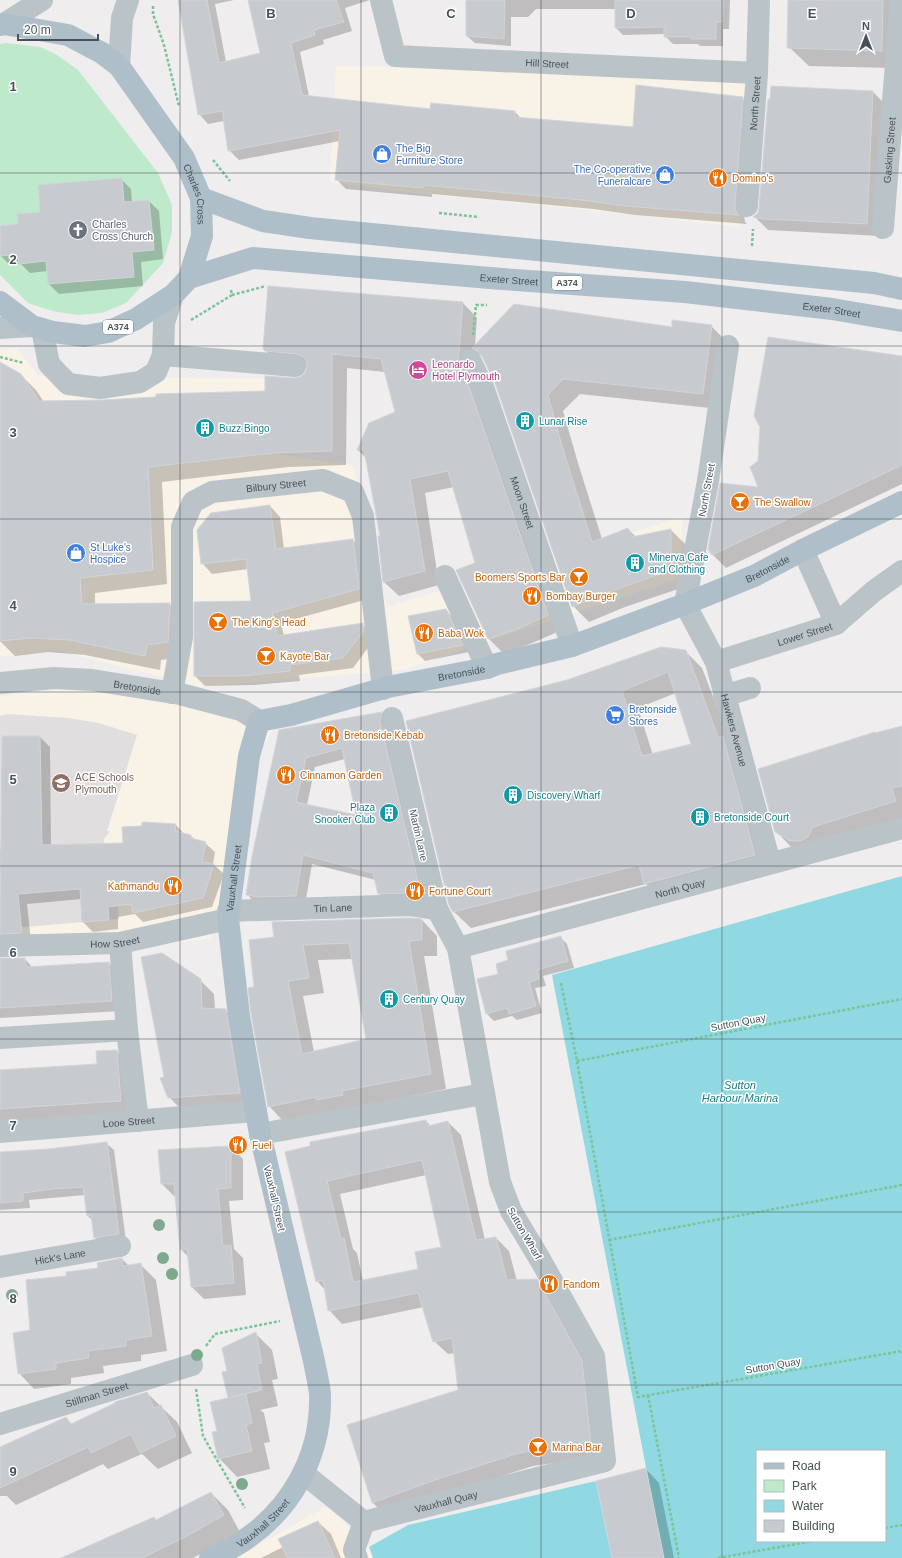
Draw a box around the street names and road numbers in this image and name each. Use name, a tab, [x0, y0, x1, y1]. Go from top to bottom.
street label: Hill Street	[525, 57, 569, 70]
street label: North Street	[748, 76, 763, 131]
street label: Gasking Street	[882, 117, 898, 184]
street label: Charles Cross	[181, 162, 207, 225]
street label: Exeter Street	[479, 272, 539, 288]
road number: A374	[552, 276, 582, 290]
street label: Exeter Street	[802, 301, 861, 320]
road number: A374	[103, 320, 133, 334]
street label: North Street	[696, 462, 717, 518]
street label: Moon Street	[508, 475, 536, 530]
street label: Bilbury Street	[246, 477, 307, 494]
street label: Bretonside	[744, 553, 792, 585]
street label: Lower Street	[776, 621, 834, 648]
street label: Bretonside	[437, 663, 487, 683]
street label: Bretonside	[113, 678, 162, 697]
street label: Hawkers Avenue	[719, 693, 749, 768]
street label: Martin Lane	[407, 808, 430, 863]
street label: Vauxhall Street	[224, 844, 244, 912]
street label: North Quay	[654, 876, 706, 900]
street label: Tin Lane	[313, 902, 353, 914]
street label: How Street	[90, 934, 141, 950]
street label: Sutton Quay	[710, 1012, 766, 1033]
street label: Looe Street	[102, 1114, 155, 1130]
street label: Vauxhall Street	[262, 1164, 287, 1232]
street label: Sutton Wharf	[505, 1205, 544, 1261]
street label: Hick's Lane	[34, 1247, 87, 1267]
street label: Sutton Quay	[745, 1355, 801, 1376]
street label: Stillman Street	[64, 1380, 130, 1410]
street label: Vauxhall Quay	[414, 1488, 479, 1515]
street label: Vauxhall Street	[235, 1497, 292, 1550]

